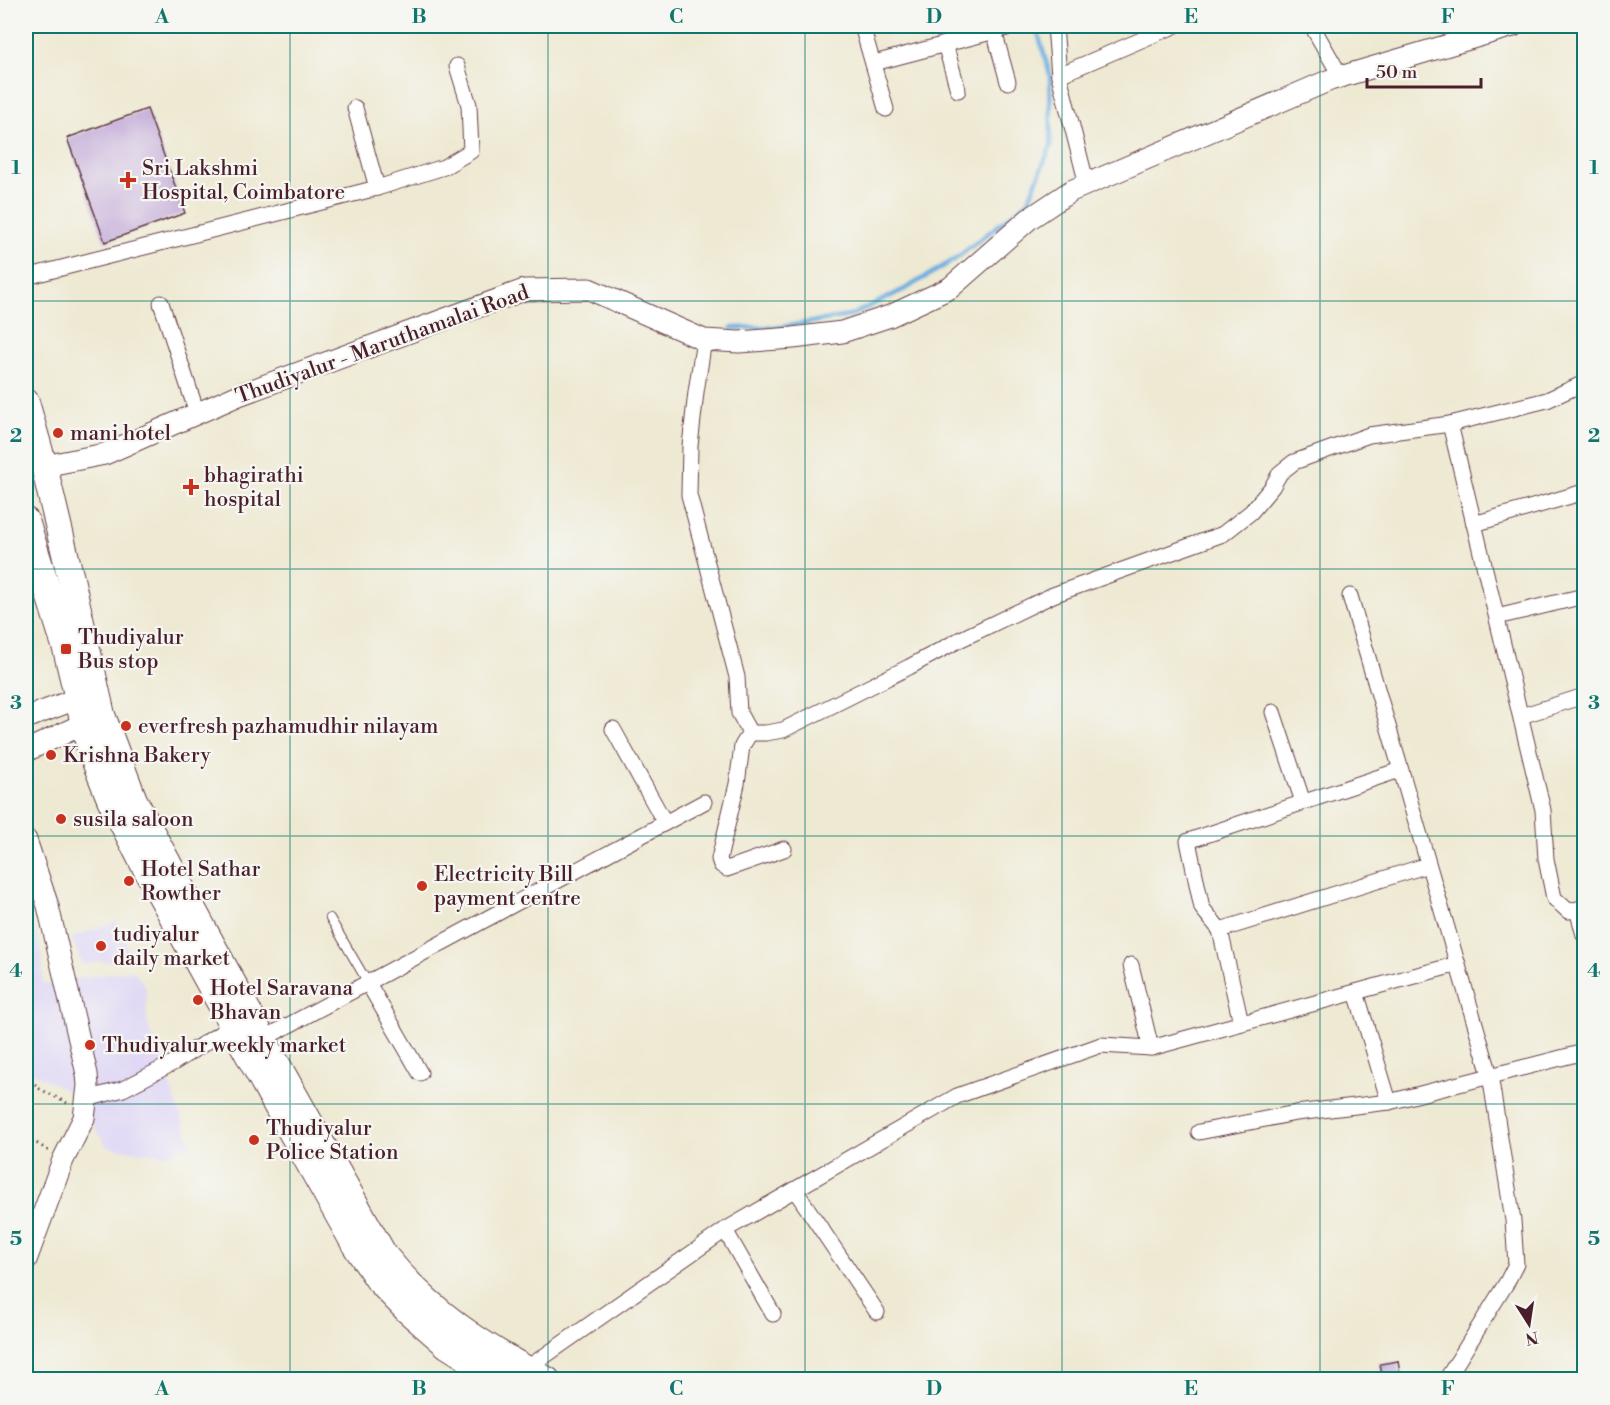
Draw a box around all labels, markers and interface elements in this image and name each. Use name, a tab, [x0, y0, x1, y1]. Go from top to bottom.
text: A	[154, 5, 170, 30]
text: B	[411, 5, 427, 30]
text: C	[669, 5, 683, 30]
text: D	[926, 5, 942, 30]
text: E	[1184, 5, 1198, 30]
text: F	[1441, 5, 1455, 30]
scale bar	[1367, 51, 1481, 89]
text: 50 m	[1376, 61, 1418, 84]
text: 1	[11, 156, 21, 181]
place label: Sri Lakshmi Hospital, Coimbatore	[142, 156, 345, 206]
text: 1	[1589, 156, 1599, 181]
marker: Sri Lakshmi Hospital, Coimbatore	[119, 171, 137, 189]
street label: Thudiyalur - Maruthamalai Road	[232, 280, 533, 410]
place label: mani hotel	[70, 421, 171, 447]
text: 2	[10, 424, 22, 449]
text: 2	[1588, 424, 1600, 449]
marker: mani hotel	[51, 426, 65, 440]
place label: bhagirathi hospital	[204, 463, 304, 513]
marker: bhagirathi hospital	[182, 478, 200, 496]
place label: Thudiyalur Bus stop	[77, 625, 184, 675]
marker: Thudiyalur Bus stop	[59, 642, 73, 656]
text: 3	[10, 691, 22, 716]
text: 3	[1588, 691, 1600, 716]
place label: everfresh pazhamudhir nilayam	[138, 714, 438, 740]
marker: everfresh pazhamudhir nilayam	[119, 719, 133, 733]
place label: Krishna Bakery	[63, 743, 212, 769]
marker: Krishna Bakery	[44, 748, 58, 762]
place label: susila saloon	[73, 807, 194, 833]
marker: susila saloon	[54, 812, 68, 826]
place label: Hotel Sathar Rowther	[141, 857, 260, 907]
place label: Electricity Bill payment centre	[434, 862, 581, 912]
marker: Hotel Sathar Rowther	[122, 874, 136, 888]
marker: Electricity Bill payment centre	[415, 879, 429, 893]
place label: tudiyalur daily market	[113, 922, 231, 972]
marker: tudiyalur daily market	[94, 939, 108, 953]
text: 4	[9, 959, 23, 984]
text: 4	[1587, 959, 1601, 984]
place label: Hotel Saravana Bhavan	[209, 976, 354, 1026]
marker: Hotel Saravana Bhavan	[191, 993, 205, 1007]
place label: Thudiyalur weekly market	[102, 1033, 347, 1059]
marker: Thudiyalur weekly market	[83, 1038, 97, 1052]
place label: Thudiyalur Police Station	[266, 1116, 399, 1166]
marker: Thudiyalur Police Station	[247, 1133, 261, 1147]
text: 5	[10, 1227, 22, 1252]
text: 5	[1588, 1227, 1600, 1252]
north arrow	[1499, 1294, 1559, 1354]
text: N	[1523, 1327, 1540, 1349]
text: A	[154, 1377, 170, 1402]
text: B	[411, 1377, 427, 1402]
text: C	[669, 1377, 683, 1402]
text: D	[926, 1377, 942, 1402]
text: E	[1184, 1377, 1198, 1402]
text: F	[1441, 1377, 1455, 1402]

